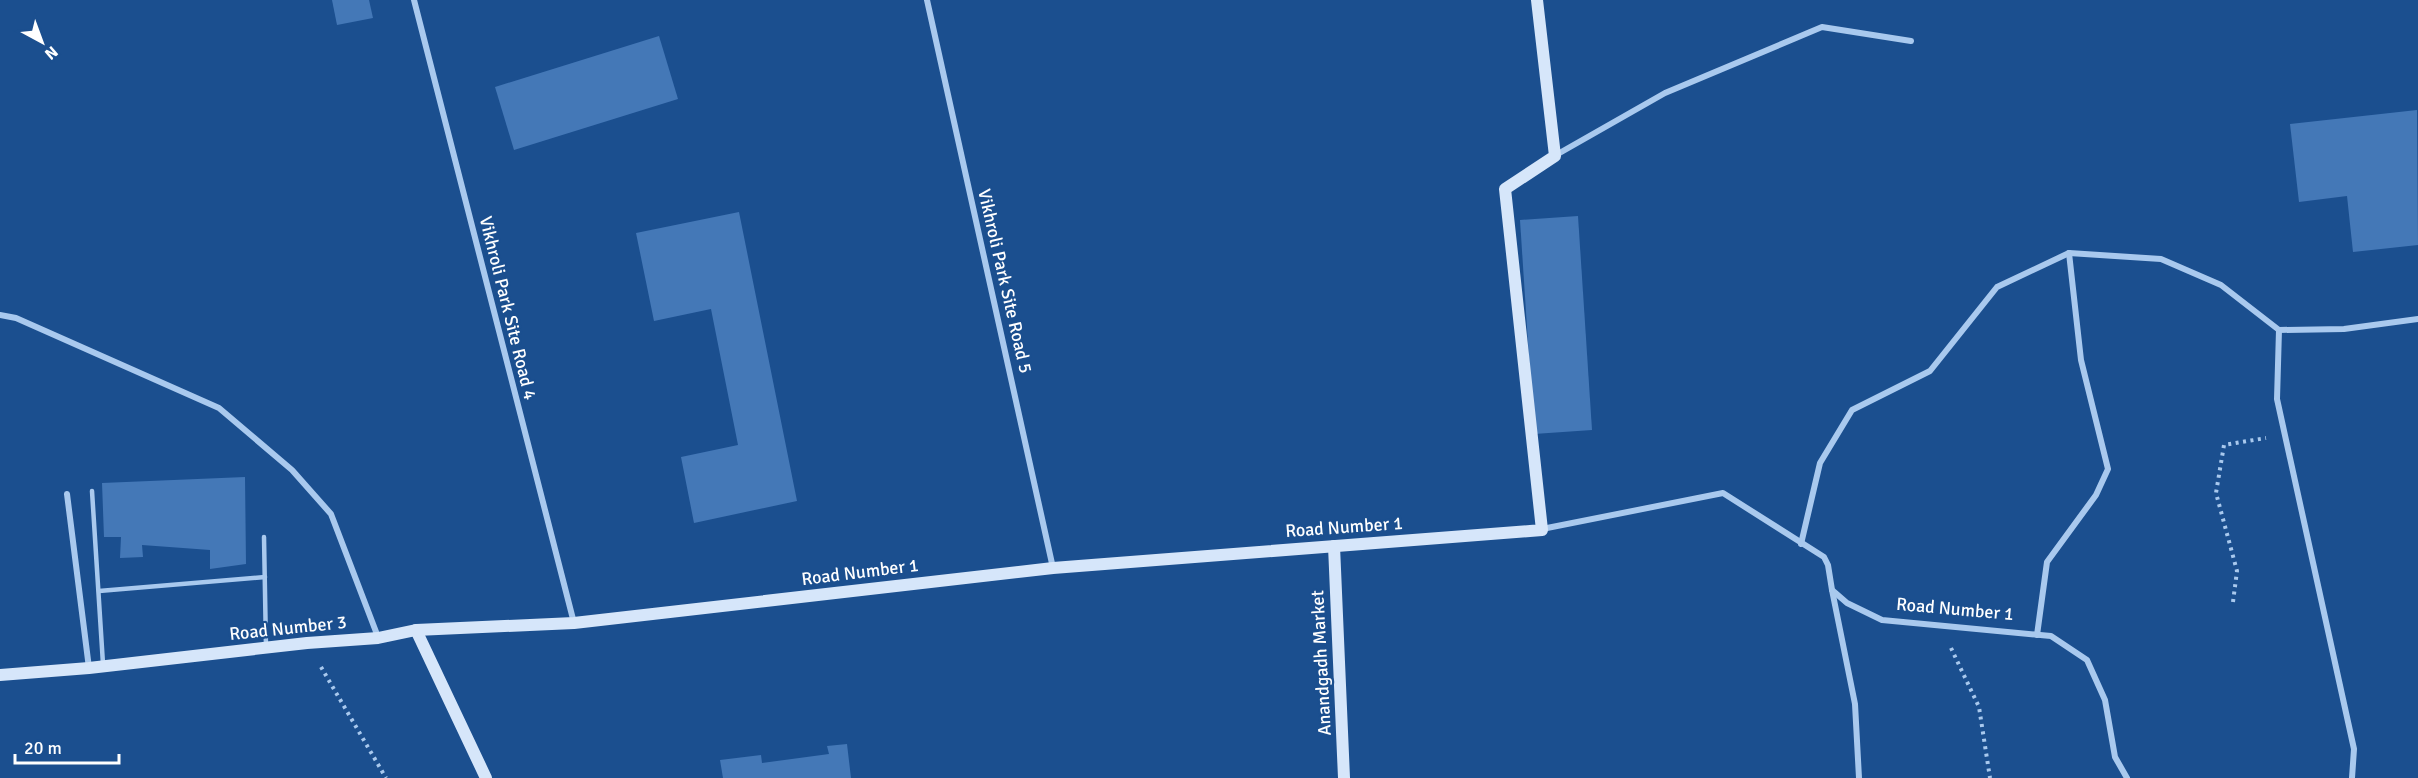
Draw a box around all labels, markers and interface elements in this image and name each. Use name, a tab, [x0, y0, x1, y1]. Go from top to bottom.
north arrow	[12, 12, 72, 72]
text: N	[40, 41, 62, 64]
street label: Vikhroli Park Site Road 5	[973, 187, 1037, 375]
street label: Vikhroli Park Site Road 4	[475, 214, 542, 402]
street label: Road Number 1	[1285, 512, 1403, 542]
street label: Road Number 1	[800, 554, 920, 590]
street label: Anandgadh Market	[1306, 590, 1336, 736]
street label: Road Number 1	[1895, 593, 2015, 625]
street label: Road Number 3	[228, 611, 348, 645]
scale bar	[15, 727, 118, 765]
text: 20 m	[24, 737, 62, 759]

